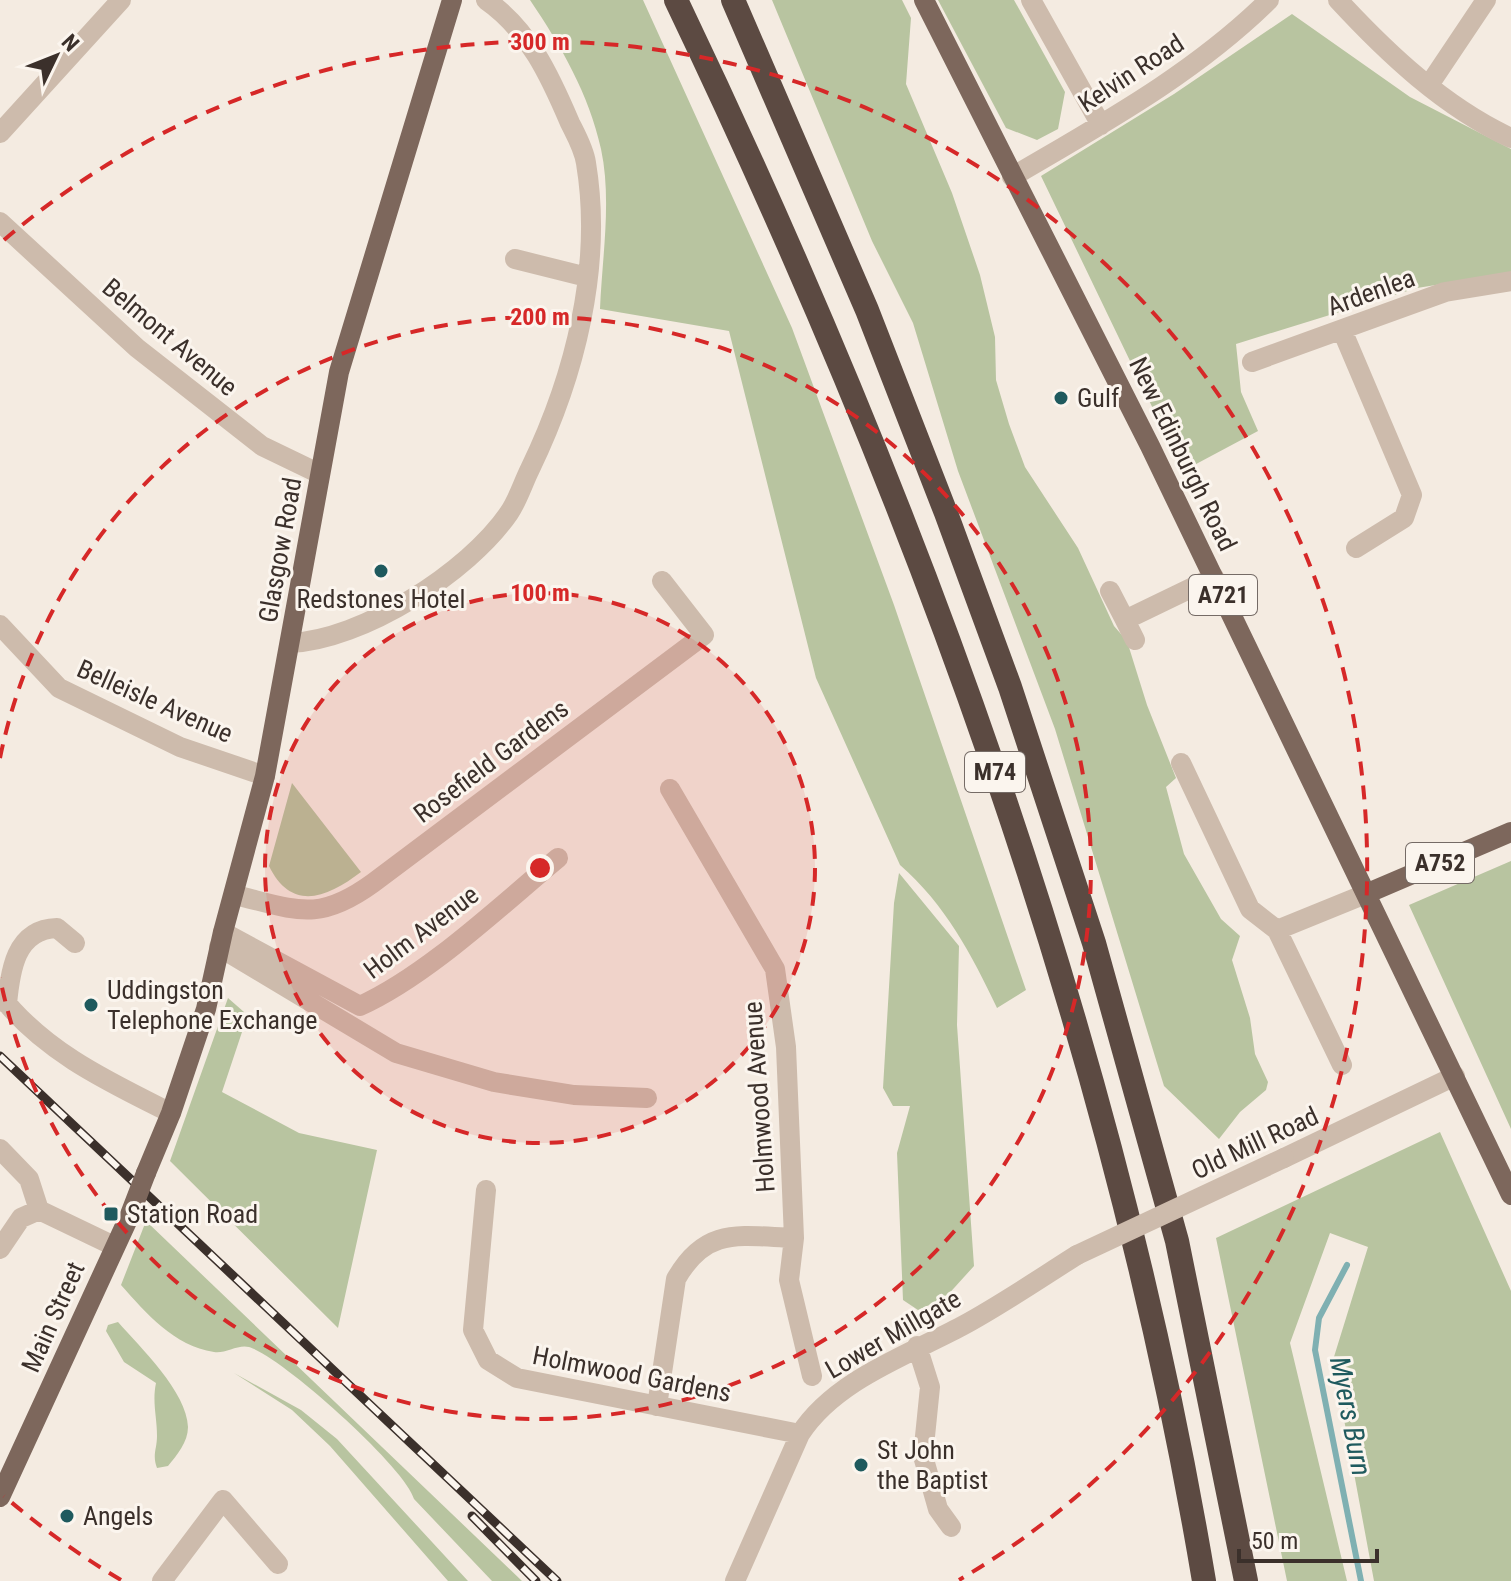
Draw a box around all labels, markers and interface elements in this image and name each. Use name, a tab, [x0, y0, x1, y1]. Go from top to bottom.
north arrow	[16, 16, 96, 96]
text: 300 m	[510, 28, 570, 56]
street label: Kelvin Road	[1073, 28, 1189, 118]
text: N	[57, 29, 84, 56]
street label: Ardenlea	[1323, 262, 1419, 322]
street label: Belmont Avenue	[97, 272, 243, 402]
text: 200 m	[510, 303, 570, 331]
street label: New Edinburgh Road	[1123, 352, 1243, 556]
place label: Gulf	[1077, 383, 1119, 413]
marker: Gulf	[1052, 389, 1070, 407]
street label: Glasgow Road	[253, 475, 307, 625]
marker: Redstones Hotel	[372, 562, 390, 580]
road number: A721	[1189, 575, 1257, 615]
text: 100 m	[510, 579, 570, 607]
place label: Redstones Hotel	[297, 584, 465, 614]
street label: Belleisle Avenue	[72, 653, 238, 749]
street label: Rosefield Gardens	[408, 693, 574, 829]
road number: M74	[965, 752, 1025, 792]
road number: A752	[1406, 843, 1474, 883]
centre of rings	[526, 854, 554, 882]
street label: Holm Avenue	[358, 879, 484, 985]
place label: Uddingston Telephone Exchange	[107, 975, 318, 1035]
marker: Uddingston Telephone Exchange	[82, 996, 100, 1014]
street label: Holmwood Avenue	[737, 1000, 781, 1194]
street label: Old Mill Road	[1187, 1101, 1323, 1185]
place label: Station Road	[127, 1199, 258, 1229]
marker: Station Road	[102, 1205, 120, 1223]
street label: Main Street	[15, 1257, 91, 1377]
street label: Lower Millgate	[820, 1283, 966, 1385]
street label: Holmwood Gardens	[530, 1340, 734, 1408]
water label: Myers Burn	[1323, 1354, 1378, 1479]
place label: St John the Baptist	[877, 1435, 988, 1495]
marker: St John the Baptist	[852, 1456, 870, 1474]
place label: Angels	[83, 1501, 153, 1531]
marker: Angels	[58, 1507, 76, 1525]
scale bar	[1239, 1513, 1377, 1563]
text: 50 m	[1251, 1527, 1298, 1555]

